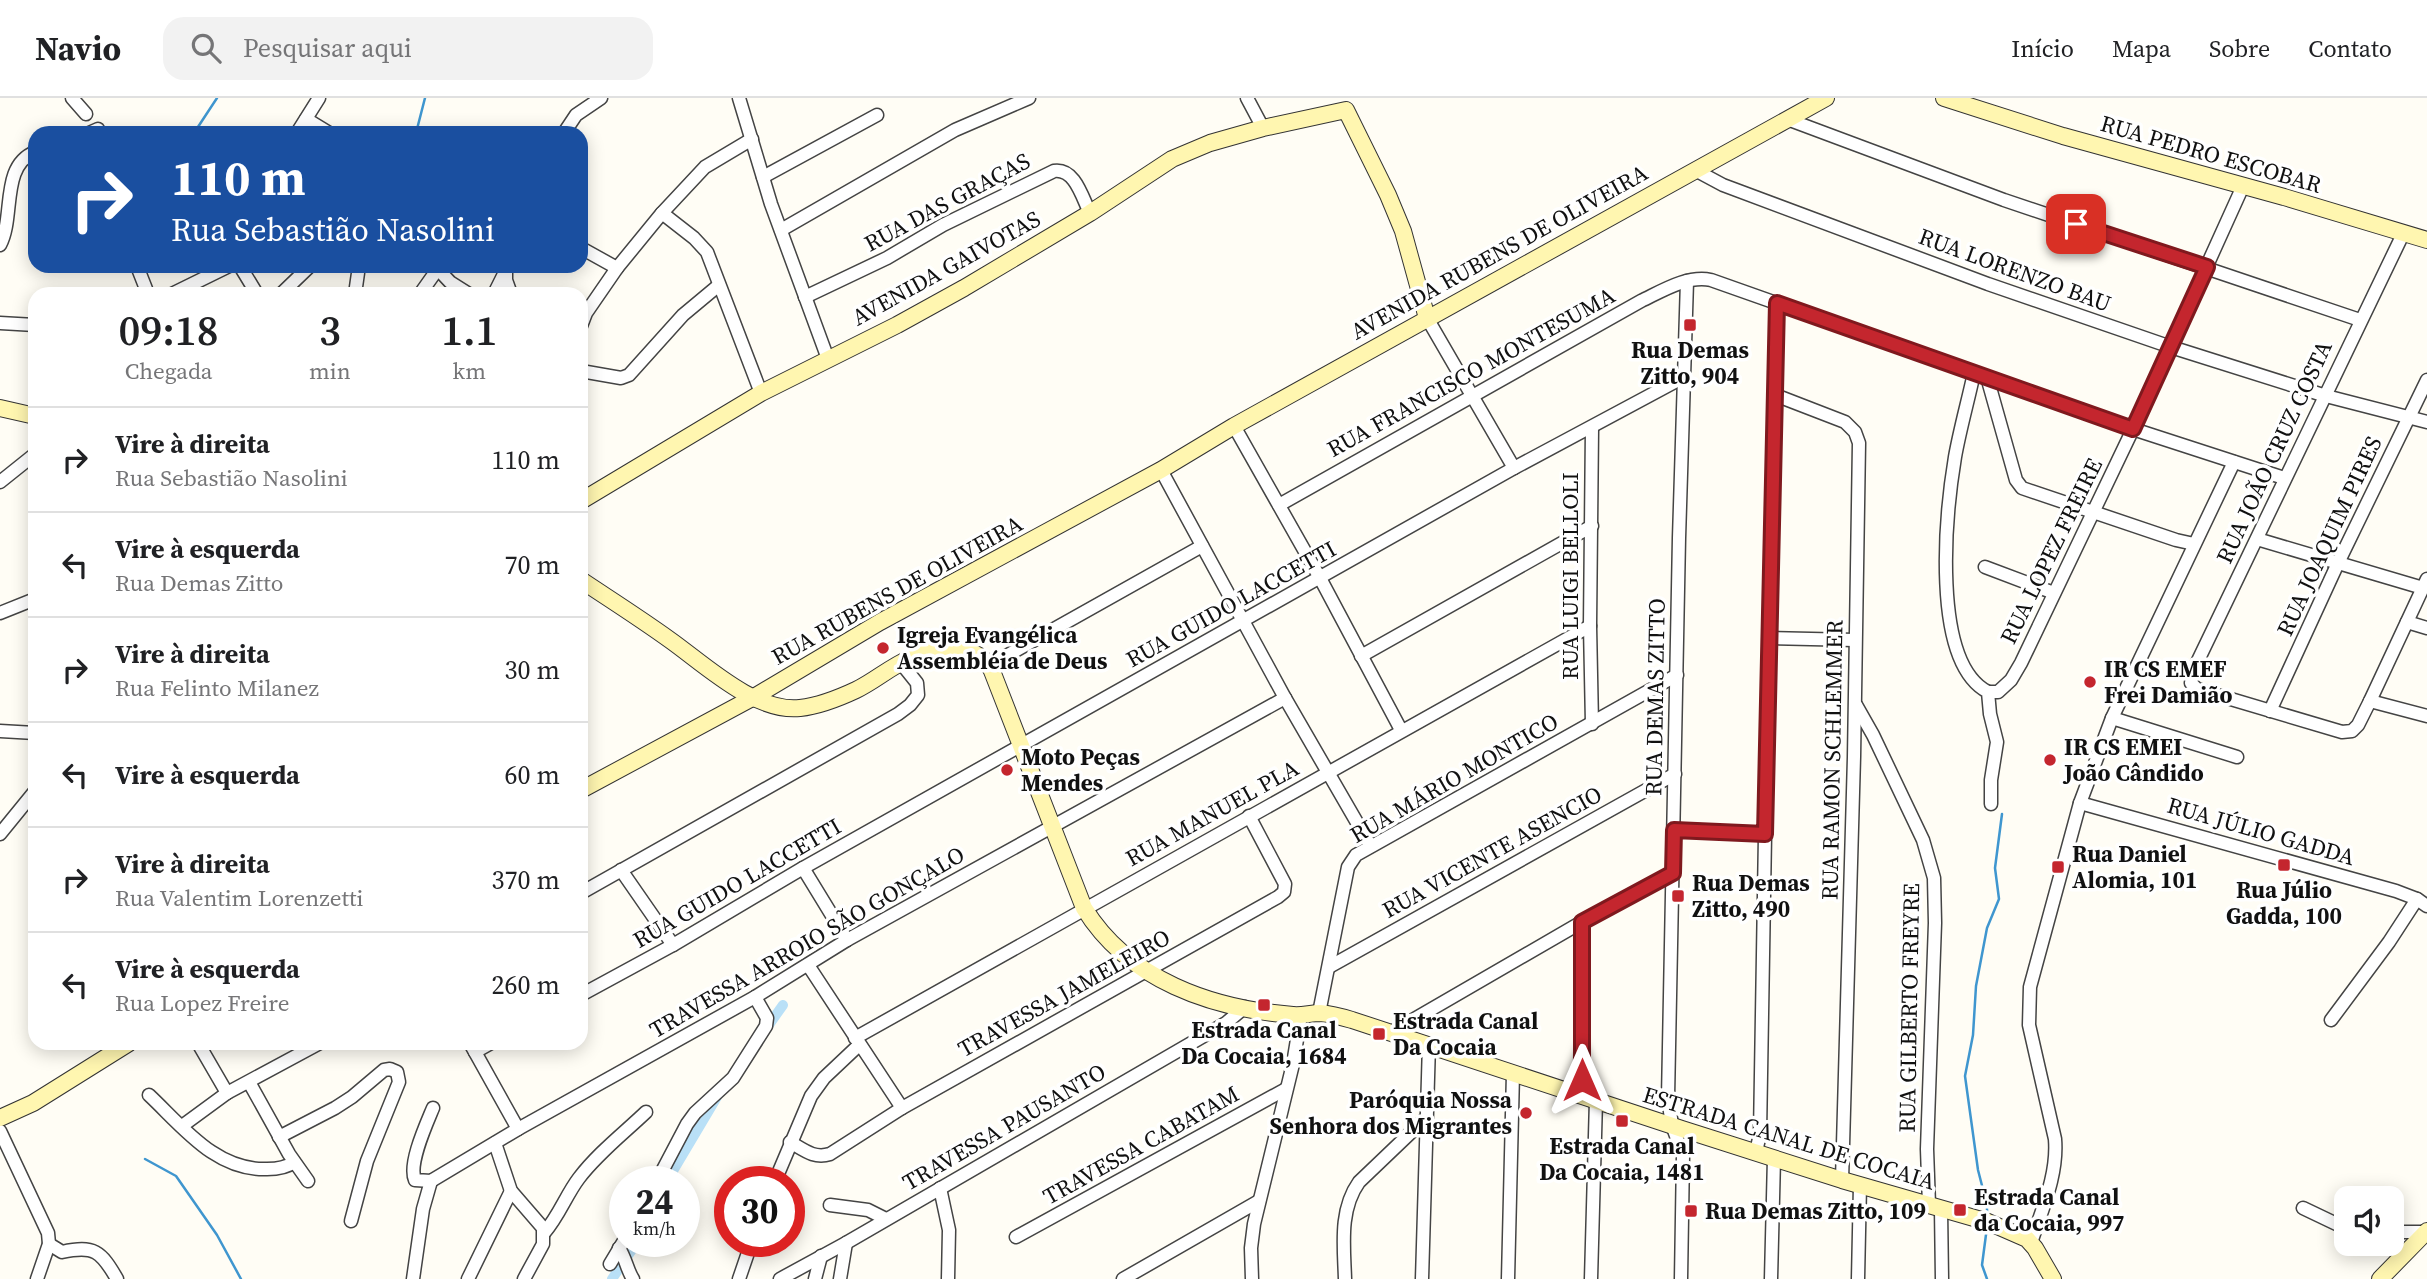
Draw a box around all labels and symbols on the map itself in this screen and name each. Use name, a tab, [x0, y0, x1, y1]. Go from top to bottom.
street label: RUA PEDRO ESCOBAR	[2097, 107, 2325, 201]
street label: RUA DAS GRAÇAS	[858, 145, 1036, 259]
street label: AVENIDA RUBENS DE OLIVEIRA	[1344, 156, 1654, 347]
pin	[2046, 194, 2106, 254]
street label: AVENIDA GAIVOTAS	[846, 203, 1046, 333]
street label: RUA LORENZO BAU	[1914, 220, 2116, 320]
street label: RUA FRANCISCO MONTESUMA	[1321, 279, 1621, 465]
marker: Rua Demas Zitto, 904	[1682, 317, 1698, 333]
place label: Rua Demas Zitto, 904	[1631, 334, 1749, 392]
street label: RUA JOÃO CRUZ COSTA	[2208, 335, 2340, 569]
street label: RUA JOAQUIM PIRES	[2269, 431, 2389, 641]
street label: RUA LOPEZ FREIRE	[1992, 453, 2110, 649]
street label: RUA LUIGI BELLOLI	[1554, 472, 1586, 680]
street label: RUA RUBENS DE OLIVEIRA	[766, 507, 1029, 673]
street label: RUA GUIDO LACCETTI	[1120, 533, 1342, 675]
street label: RUA DEMAS ZITTO	[1637, 598, 1673, 796]
place label: Igreja Evangélica Assembléia de Deus	[897, 619, 1107, 677]
street label: RUA RAMON SCHLEMMER	[1814, 620, 1850, 900]
marker: Igreja Evangélica Assembléia de Deus	[875, 640, 891, 656]
place label: IR CS EMEF Frei Damião	[2104, 653, 2232, 711]
marker: IR CS EMEF Frei Damião	[2082, 674, 2098, 690]
street label: RUA MÁRIO MONTICO	[1344, 705, 1564, 851]
place label: IR CS EMEI João Cândido	[2062, 731, 2204, 789]
place label: Moto Peças Mendes	[1021, 741, 1140, 799]
street label: RUA MANUEL PLA	[1120, 752, 1305, 874]
marker: IR CS EMEI João Cândido	[2042, 752, 2058, 768]
marker: Moto Peças Mendes	[999, 762, 1015, 778]
street label: RUA VICENTE ASENCIO	[1376, 778, 1608, 926]
street label: RUA JÚLIO GADDA	[2163, 789, 2359, 873]
street label: RUA GUIDO LACCETTI	[627, 810, 847, 956]
street label: TRAVESSA ARROIO SÃO GONÇALO	[644, 838, 970, 1046]
place label: Rua Daniel Alomia, 101	[2072, 838, 2198, 896]
marker: Rua Júlio Gadda, 100	[2276, 857, 2292, 873]
marker: Rua Daniel Alomia, 101	[2050, 859, 2066, 875]
place label: Rua Demas Zitto, 490	[1692, 867, 1810, 925]
place label: Rua Júlio Gadda, 100	[2226, 874, 2342, 932]
street label: RUA GILBERTO FREYRE	[1891, 883, 1927, 1133]
marker: Rua Demas Zitto, 490	[1670, 888, 1686, 904]
street label: TRAVESSA JAMELEIRO	[952, 921, 1176, 1065]
marker: Estrada Canal Da Cocaia, 1684	[1256, 997, 1272, 1013]
place label: Estrada Canal Da Cocaia	[1393, 1005, 1538, 1063]
place label: Estrada Canal Da Cocaia, 1684	[1181, 1014, 1347, 1072]
marker: Estrada Canal Da Cocaia	[1371, 1026, 1387, 1042]
position arrow	[1545, 1043, 1619, 1117]
street label: TRAVESSA PAUSANTO	[897, 1056, 1111, 1198]
street label: TRAVESSA CABATAM	[1037, 1078, 1245, 1212]
street label: ESTRADA CANAL DE COCAIA	[1639, 1078, 1940, 1198]
place label: Paróquia Nossa Senhora dos Migrantes	[1270, 1084, 1513, 1142]
marker: Paróquia Nossa Senhora dos Migrantes	[1518, 1105, 1534, 1121]
marker: Estrada Canal Da Cocaia, 1481	[1614, 1113, 1630, 1129]
place label: Estrada Canal Da Cocaia, 1481	[1539, 1130, 1705, 1188]
speed limit sign: 30	[714, 1166, 805, 1257]
place label: Estrada Canal da Cocaia, 997	[1974, 1181, 2125, 1239]
place label: Rua Demas Zitto, 109	[1705, 1195, 1926, 1227]
marker: Estrada Canal da Cocaia, 997	[1952, 1202, 1968, 1218]
marker: Rua Demas Zitto, 109	[1683, 1203, 1699, 1219]

